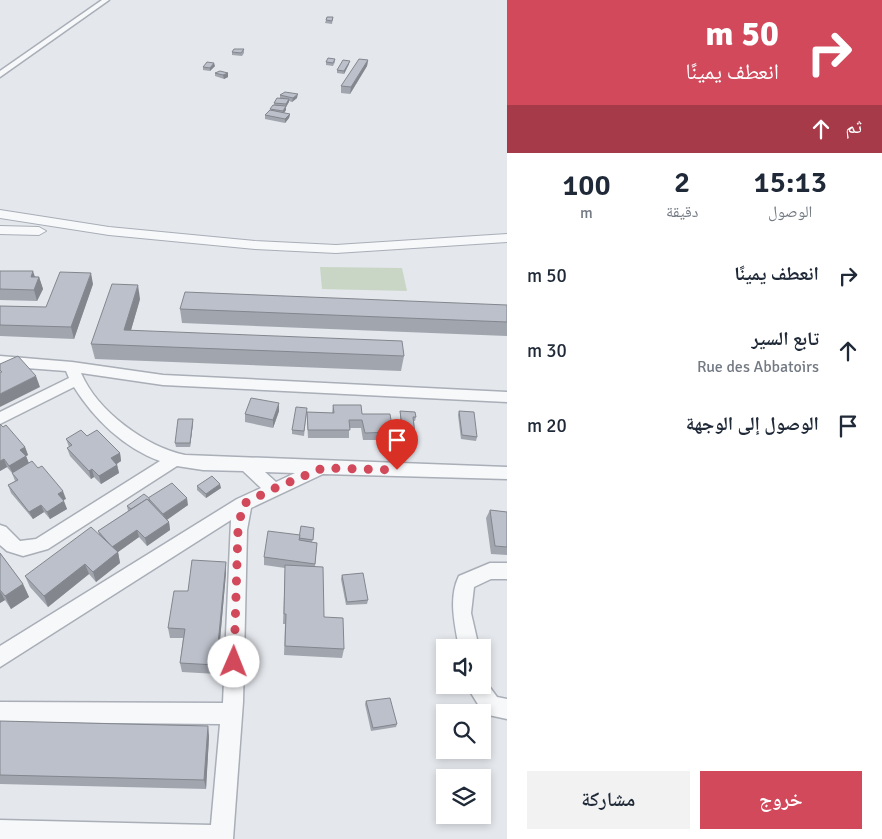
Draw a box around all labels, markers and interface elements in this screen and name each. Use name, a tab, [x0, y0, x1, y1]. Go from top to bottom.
text: 50 m	[705, 12, 779, 55]
icon: right	[797, 20, 862, 85]
text: انعطف يمينًا	[685, 58, 779, 85]
icon: ahead	[807, 115, 835, 143]
text: ثم	[845, 115, 862, 139]
text: 2	[674, 164, 690, 201]
text: 15:13	[754, 164, 827, 201]
text: 100	[562, 167, 611, 204]
text: دقيقة	[666, 202, 698, 222]
text: الوصول	[768, 202, 812, 222]
text: m	[580, 203, 593, 223]
text: انعطف يمينًا	[734, 262, 819, 286]
icon: right	[834, 262, 862, 290]
text: 50 m	[527, 264, 567, 288]
text: تابع السير	[751, 327, 819, 351]
icon: ahead	[834, 337, 862, 365]
text: 30 m	[527, 339, 567, 363]
text: Rue des Abbatoirs	[697, 357, 819, 377]
text: الوصول إلى الوجهة	[686, 412, 819, 436]
icon: arrive	[834, 412, 862, 440]
text: 20 m	[527, 414, 567, 438]
pin	[376, 419, 418, 470]
icon: arrive	[383, 426, 411, 454]
position arrow	[207, 635, 259, 687]
map controls	[436, 639, 491, 824]
button: sound	[436, 639, 491, 694]
button: search	[436, 704, 491, 759]
button: layers	[436, 769, 491, 824]
button: مشاركة	[527, 771, 690, 829]
button: خروج	[700, 771, 862, 829]

